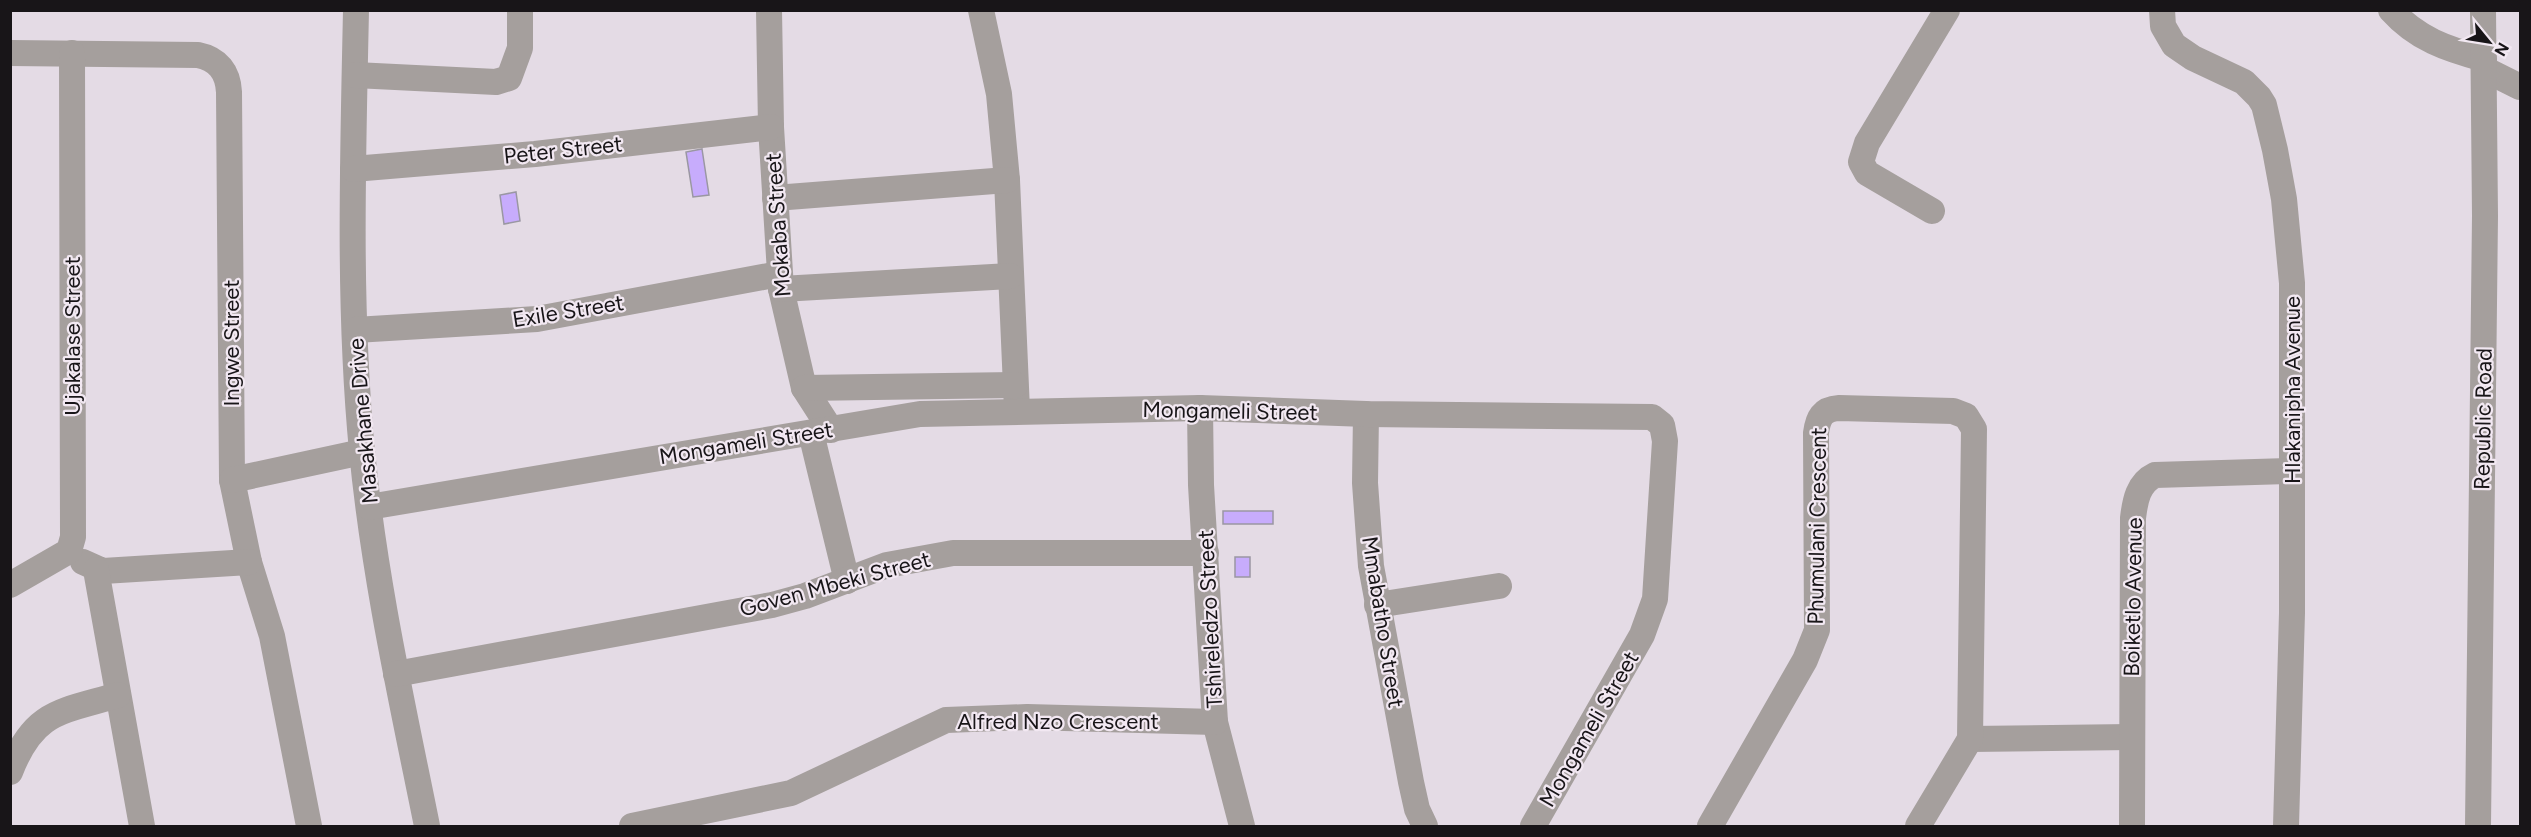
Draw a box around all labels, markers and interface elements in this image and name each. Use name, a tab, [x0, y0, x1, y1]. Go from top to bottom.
north arrow	[2459, 12, 2519, 72]
text: N	[2490, 39, 2513, 59]
street label: Peter Street	[502, 130, 624, 170]
street label: Mokaba Street	[760, 152, 796, 298]
street label: Ujakalase Street	[59, 256, 86, 416]
street label: Ingwe Street	[218, 279, 245, 407]
street label: Exile Street	[510, 289, 626, 333]
street label: Hlakanipha Avenue	[2279, 296, 2306, 484]
street label: Masakhane Drive	[342, 337, 384, 505]
street label: Republic Road	[2468, 348, 2498, 490]
street label: Mongameli Street	[1142, 396, 1318, 426]
street label: Mongameli Street	[657, 416, 835, 470]
street label: Phumulani Crescent	[1802, 427, 1832, 625]
street label: Boiketlo Avenue	[2118, 517, 2148, 677]
street label: Tshireledzo Street	[1192, 529, 1228, 709]
street label: Mmabatho Street	[1356, 534, 1410, 710]
street label: Goven Mbeki Street	[737, 546, 933, 622]
street label: Mongameli Street	[1533, 646, 1645, 812]
street label: Alfred Nzo Crescent	[957, 708, 1159, 735]

